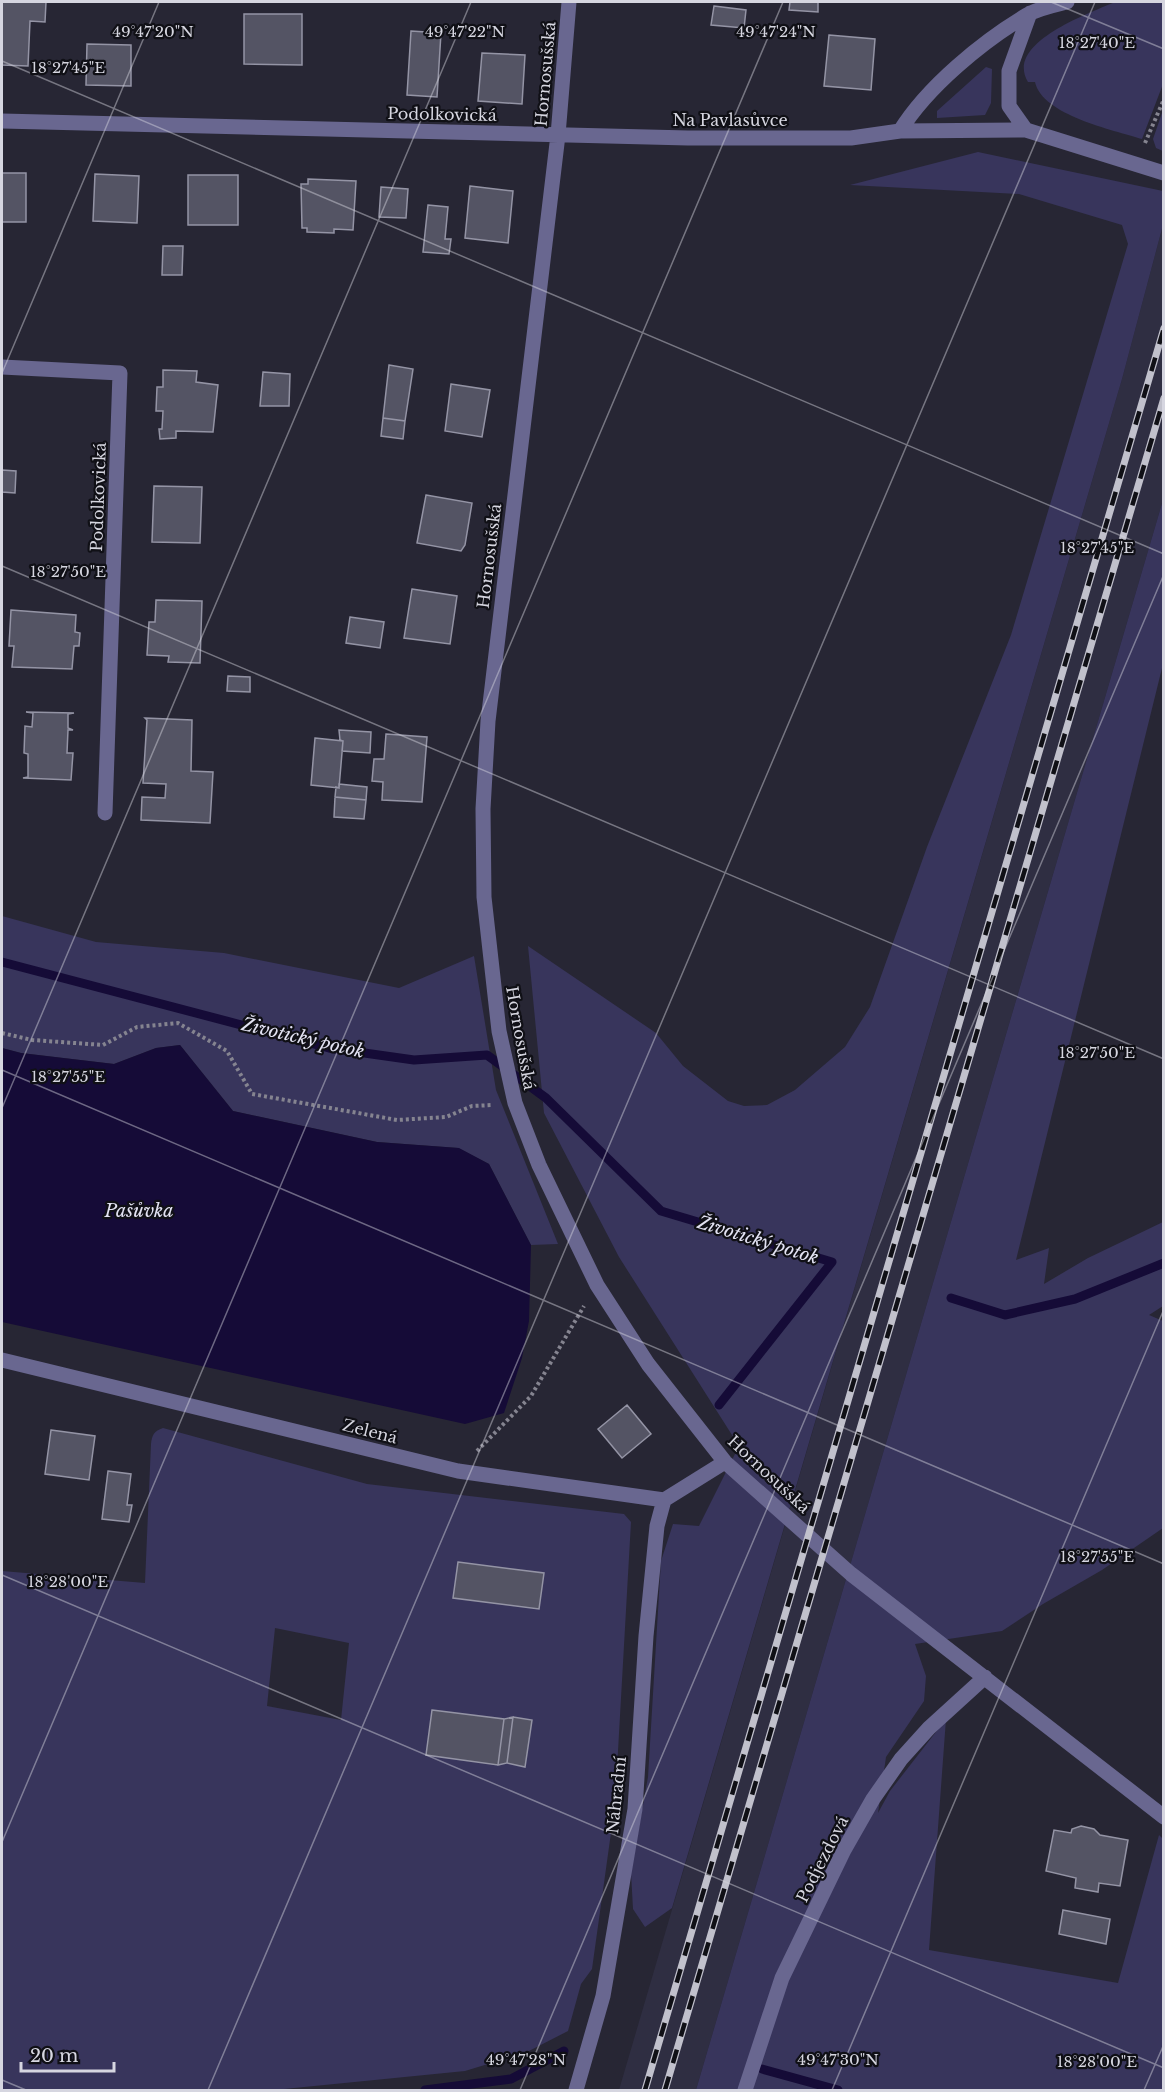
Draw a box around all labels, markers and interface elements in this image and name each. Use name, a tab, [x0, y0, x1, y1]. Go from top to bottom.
street label: Hornosušská	[530, 21, 560, 127]
text: 49°47'20"N	[112, 22, 194, 41]
text: 49°47'22"N	[425, 22, 505, 41]
text: 49°47'24"N	[736, 22, 816, 41]
text: 18°27'40"E	[1059, 33, 1135, 52]
text: 18°27'45"E	[31, 58, 105, 77]
street label: Podolkovická	[387, 103, 497, 125]
street label: Na Pavlasůvce	[672, 110, 788, 130]
street label: Podolkovická	[86, 442, 110, 552]
street label: Hornosušská	[473, 502, 505, 609]
text: 18°27'45"E	[1060, 538, 1134, 557]
text: 18°27'50"E	[30, 562, 106, 581]
street label: Hornosušská	[502, 984, 540, 1092]
water label: Životický potok	[238, 1012, 367, 1063]
text: 18°27'50"E	[1059, 1043, 1135, 1062]
text: 18°27'55"E	[31, 1067, 105, 1086]
water label: Pašůvka	[103, 1200, 174, 1222]
water label: Životický potok	[694, 1210, 822, 1269]
street label: Zelená	[341, 1415, 400, 1447]
street label: Hornosušská	[724, 1431, 814, 1517]
text: 18°27'55"E	[1060, 1547, 1134, 1566]
text: 18°28'00"E	[28, 1572, 108, 1591]
street label: Náhradní	[602, 1755, 630, 1835]
street label: Podjezdová	[792, 1812, 852, 1905]
scale bar	[21, 2035, 114, 2073]
text: 20 m	[30, 2045, 78, 2067]
text: 49°47'28"N	[486, 2050, 566, 2069]
text: 49°47'30"N	[797, 2050, 879, 2069]
text: 18°28'00"E	[1057, 2052, 1137, 2071]

